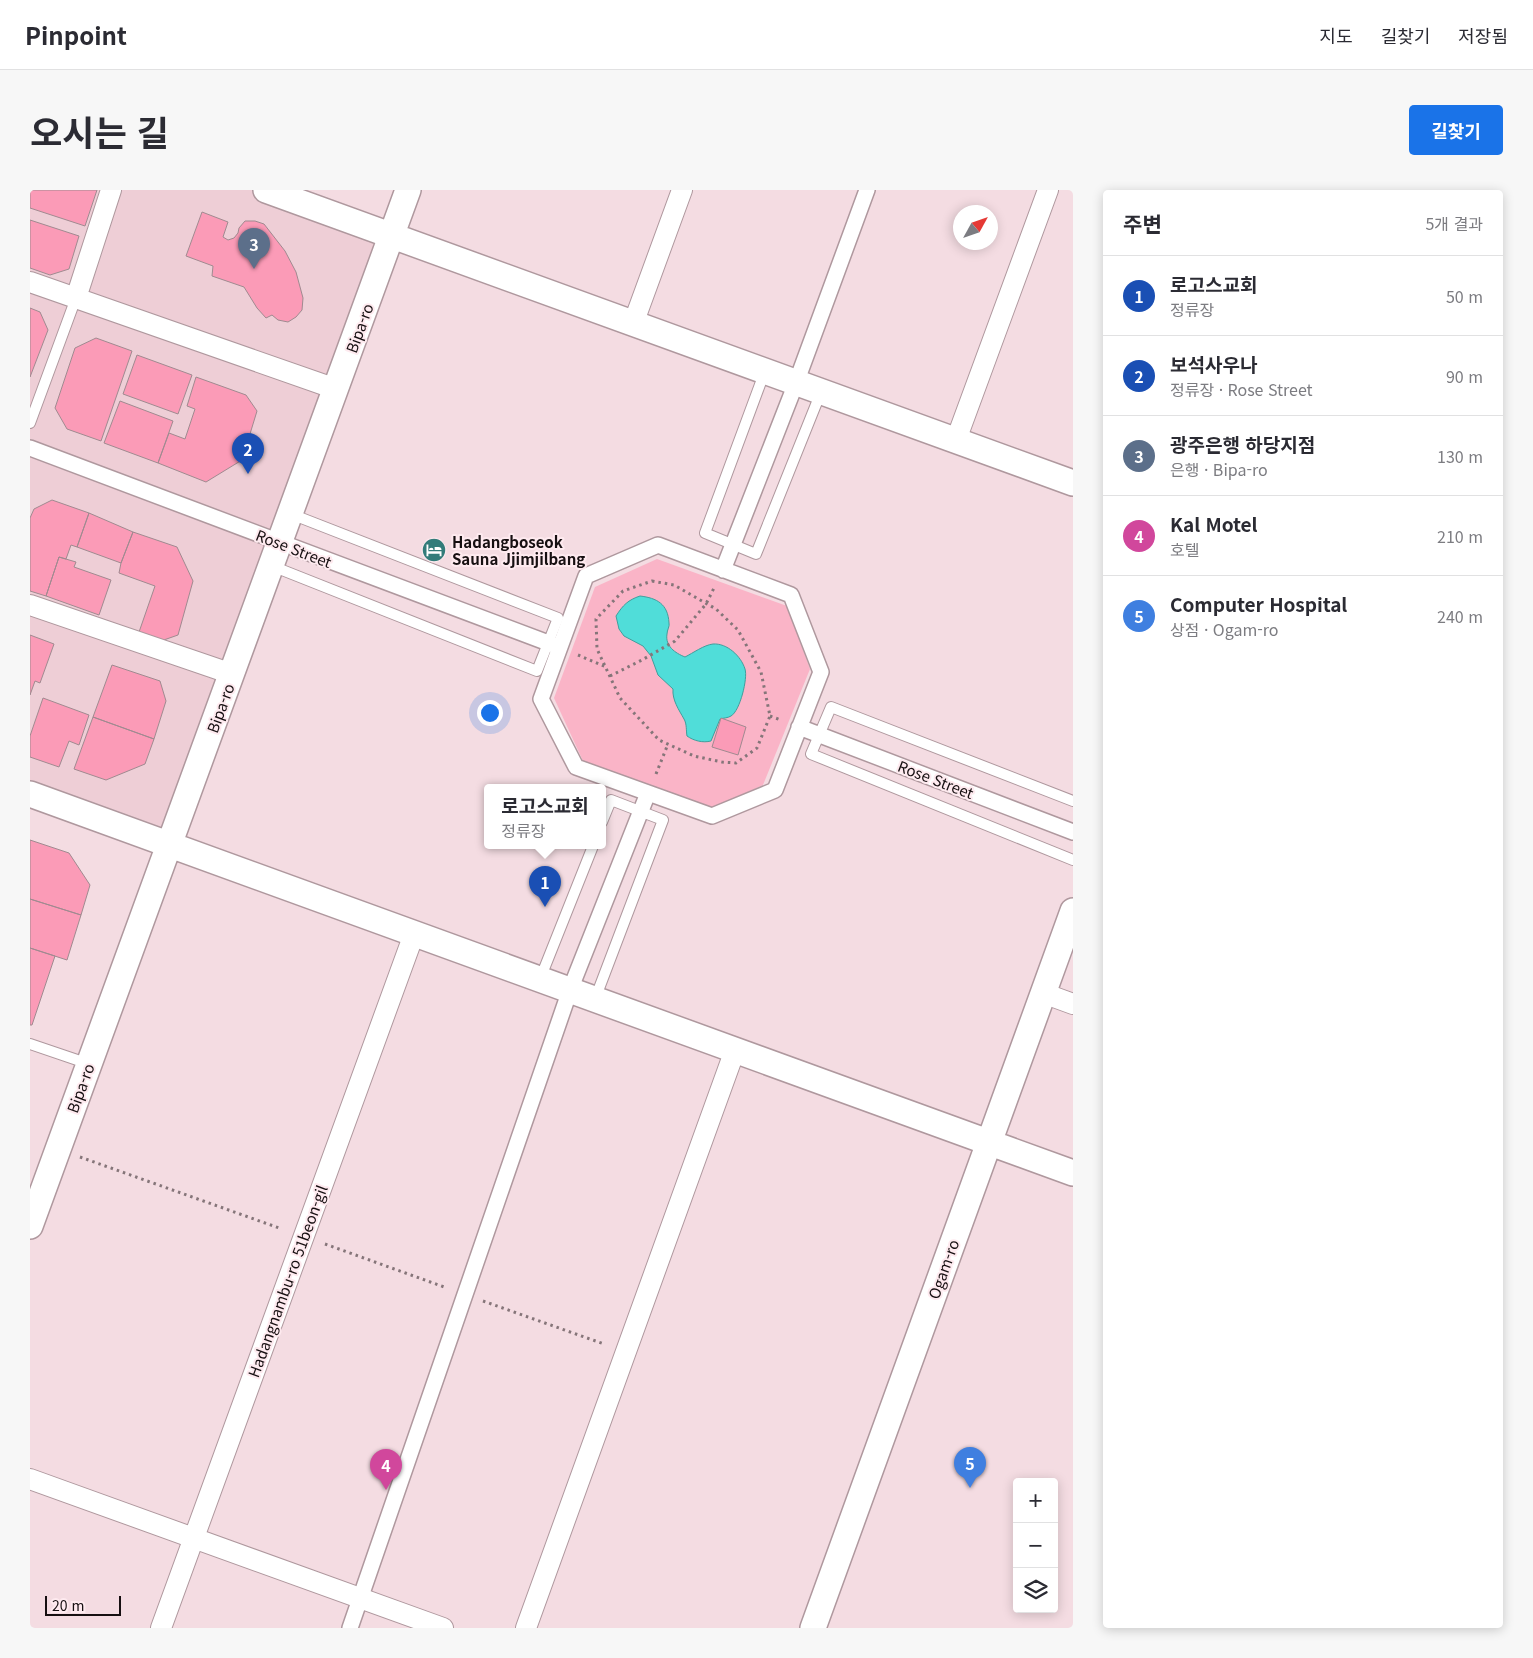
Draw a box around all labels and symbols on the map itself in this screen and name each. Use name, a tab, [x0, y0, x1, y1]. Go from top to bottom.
north arrow	[953, 205, 998, 250]
pin: 3	[238, 228, 270, 269]
street label: Bipa-ro	[340, 300, 378, 356]
pin: 2	[232, 433, 264, 474]
street label: Rose Street	[253, 524, 335, 572]
place label: Hadangboseok Sauna Jjimjilbang	[452, 531, 585, 569]
hotel icon: Hadangboseok Sauna Jjimjilbang	[421, 537, 447, 563]
street label: Bipa-ro	[201, 680, 239, 736]
your location	[477, 700, 503, 726]
street label: Rose Street	[895, 755, 977, 803]
pin: 1	[529, 866, 561, 907]
street label: Bipa-ro	[61, 1060, 99, 1116]
street label: Hadangnambu-ro 51beon-gil	[242, 1182, 332, 1380]
street label: Ogam-ro	[923, 1236, 963, 1302]
pin: 5	[954, 1447, 986, 1488]
pin: 4	[370, 1449, 402, 1490]
scale bar	[45, 1593, 121, 1616]

